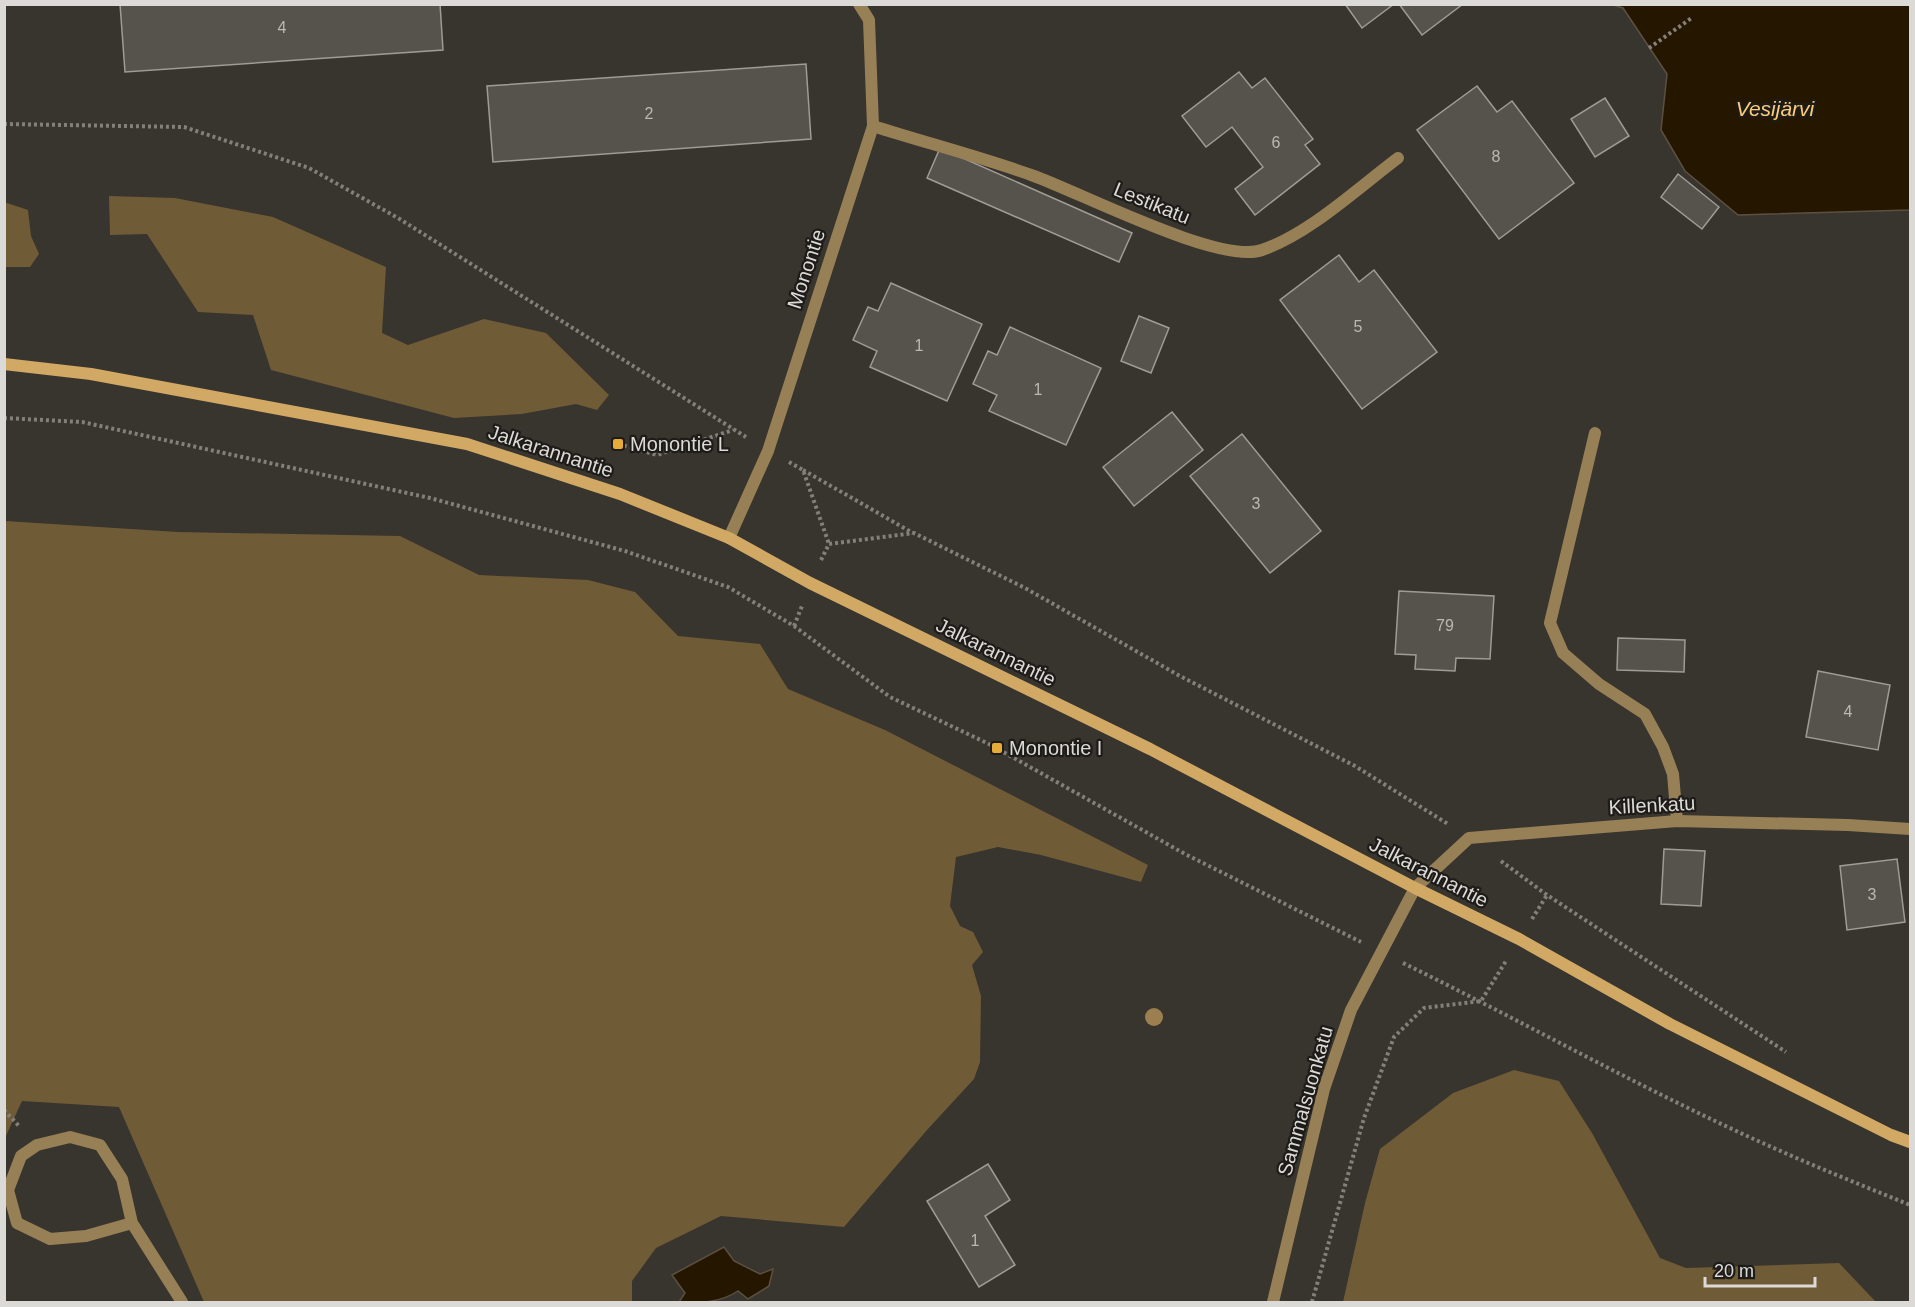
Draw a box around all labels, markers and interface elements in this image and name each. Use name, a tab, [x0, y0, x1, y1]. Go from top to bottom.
house number: 4	[278, 19, 287, 36]
water label: Vesijärvi	[1736, 97, 1816, 120]
house number: 2	[645, 105, 654, 122]
house number: 6	[1272, 134, 1281, 151]
house number: 8	[1492, 148, 1501, 165]
street label: Lestikatu	[1111, 178, 1193, 228]
street label: Monontie	[783, 226, 829, 312]
house number: 5	[1354, 318, 1363, 335]
house number: 1	[915, 337, 924, 354]
house number: 1	[1034, 381, 1043, 398]
street label: Jalkarannantie	[486, 420, 616, 482]
place label: Monontie L	[630, 433, 729, 455]
marker: Monontie L	[611, 437, 625, 451]
house number: 3	[1252, 495, 1261, 512]
street label: Jalkarannantie	[933, 614, 1059, 690]
house number: 79	[1436, 617, 1454, 634]
house number: 4	[1844, 703, 1853, 720]
place label: Monontie I	[1009, 737, 1102, 759]
marker: Monontie I	[990, 741, 1004, 755]
street label: Killenkatu	[1608, 792, 1696, 818]
street label: Jalkarannantie	[1366, 833, 1492, 911]
house number: 3	[1868, 886, 1877, 903]
street label: Sammalsuonkatu	[1273, 1024, 1337, 1178]
house number: 1	[971, 1232, 980, 1249]
scale bar	[1705, 1250, 1814, 1288]
text: 20 m	[1714, 1261, 1754, 1281]

